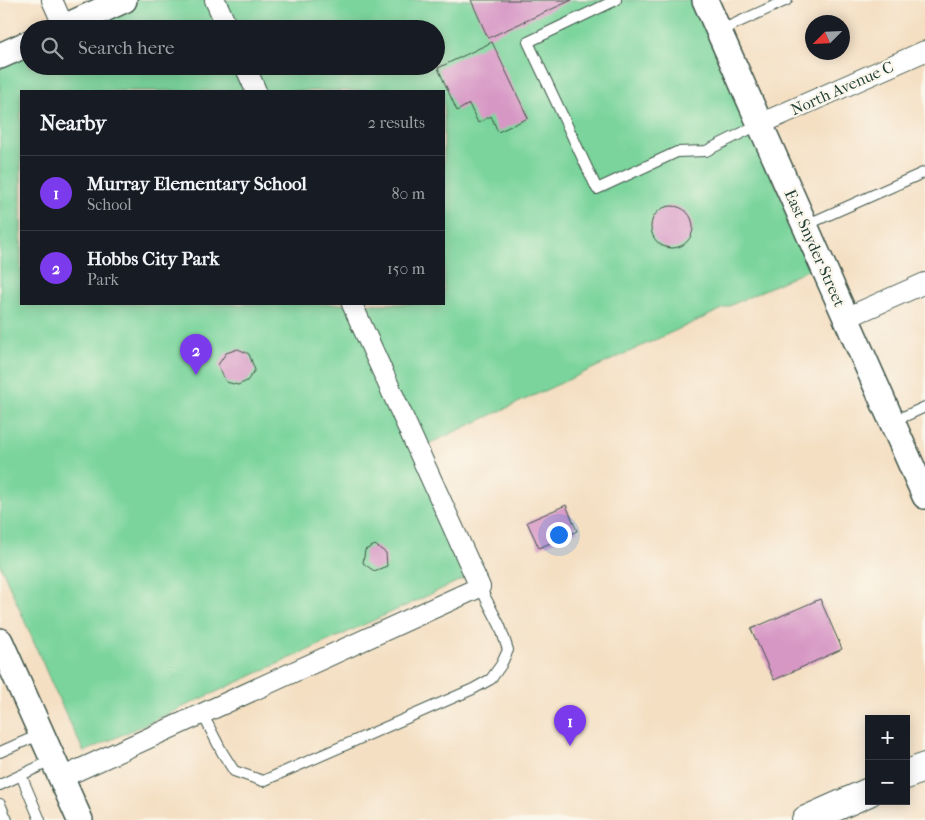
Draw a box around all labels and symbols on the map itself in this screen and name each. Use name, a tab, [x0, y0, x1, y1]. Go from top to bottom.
north arrow	[805, 15, 850, 60]
street label: North Avenue C	[788, 57, 896, 119]
street label: East Snyder Street	[781, 186, 849, 310]
pin: 2	[180, 334, 212, 375]
your location	[546, 522, 572, 548]
pin: 1	[554, 705, 586, 746]

